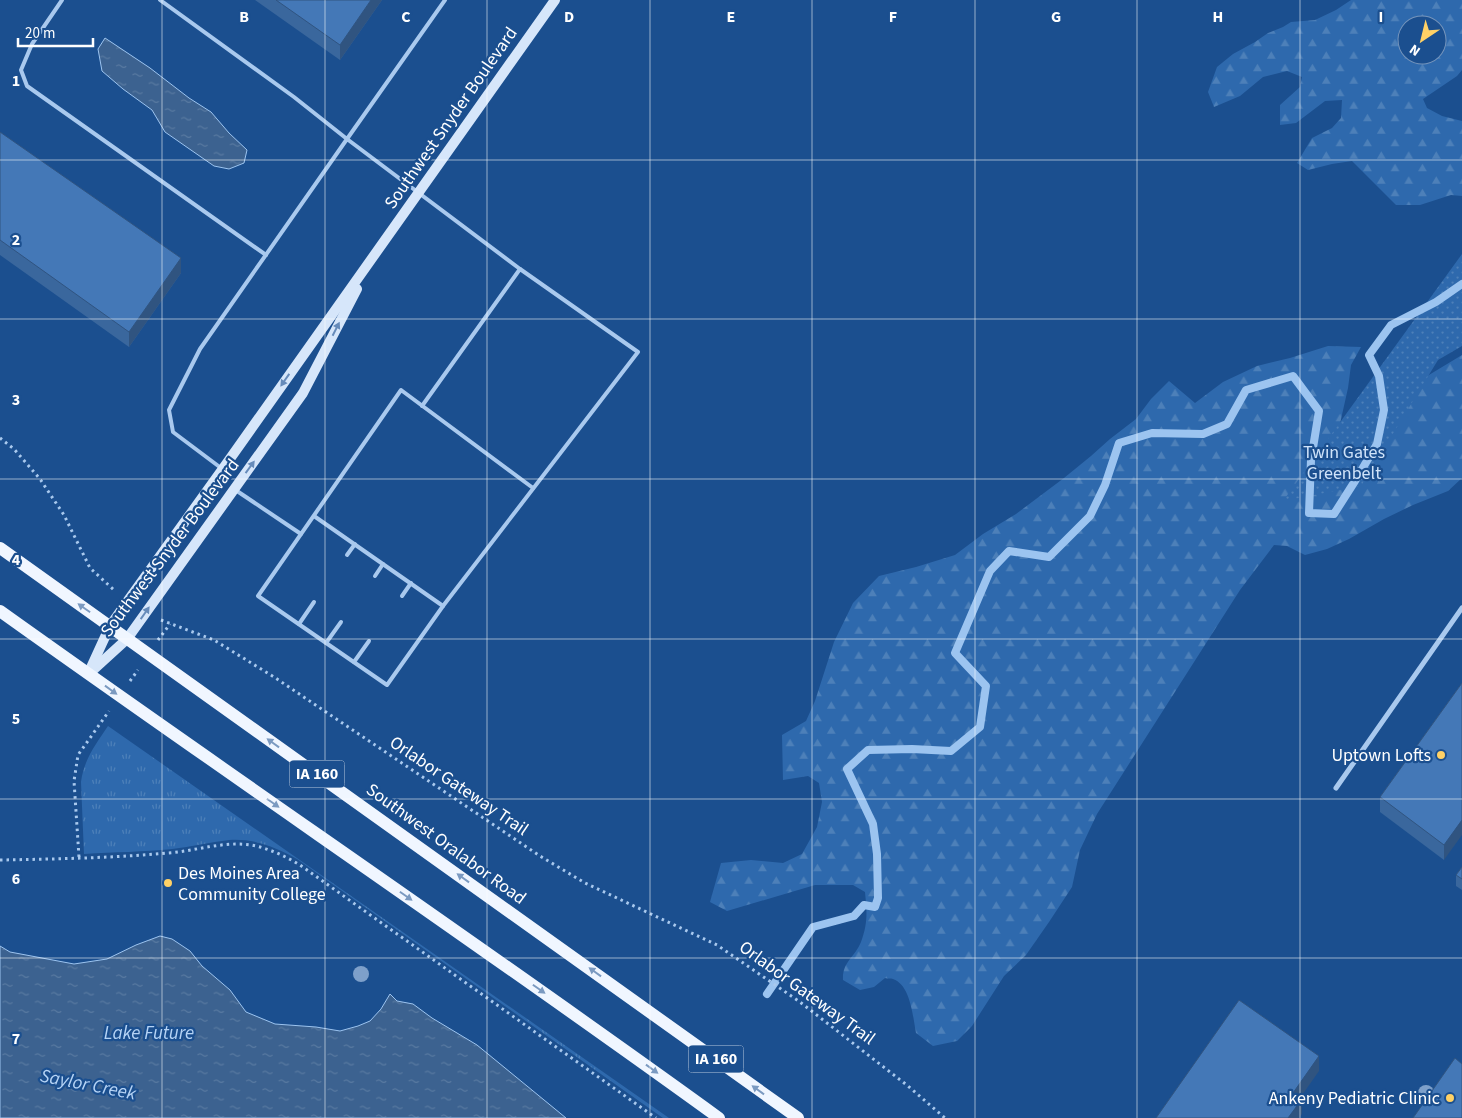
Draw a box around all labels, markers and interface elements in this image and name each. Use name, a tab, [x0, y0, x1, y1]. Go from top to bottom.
text: B	[239, 6, 249, 28]
text: C	[401, 6, 411, 28]
text: D	[564, 6, 574, 28]
text: E	[727, 6, 735, 28]
text: F	[889, 6, 897, 28]
text: G	[1051, 6, 1061, 28]
text: H	[1213, 6, 1223, 28]
text: I	[1379, 6, 1383, 28]
scale bar	[18, 15, 92, 47]
north arrow	[1397, 15, 1447, 65]
street label: Southwest Snyder Boulevard	[378, 22, 524, 214]
text: 20 m	[25, 23, 55, 44]
text: N	[1406, 39, 1425, 61]
text: 1	[12, 70, 20, 92]
text: 2	[12, 229, 20, 251]
one-way arrow	[332, 322, 340, 337]
one-way arrow	[280, 374, 290, 387]
text: 3	[12, 389, 20, 411]
park label: Twin Gates Greenbelt	[1303, 440, 1385, 486]
street label: Southwest Snyder Boulevard	[95, 454, 245, 642]
one-way arrow	[245, 460, 255, 474]
text: 4	[12, 549, 21, 571]
one-way arrow	[77, 603, 91, 613]
one-way arrow	[140, 607, 150, 620]
one-way arrow	[104, 685, 118, 695]
text: 5	[12, 708, 20, 730]
street label: Orlabor Gateway Trail	[385, 730, 533, 842]
one-way arrow	[267, 738, 280, 748]
place label: Uptown Lofts	[1331, 743, 1431, 768]
marker: Uptown Lofts	[1435, 749, 1447, 761]
road number: IA 160	[290, 761, 344, 788]
street label: Southwest Oralabor Road	[361, 777, 531, 911]
one-way arrow	[266, 798, 279, 808]
place label: Des Moines Area Community College	[178, 861, 326, 907]
text: 6	[12, 868, 20, 890]
one-way arrow	[456, 873, 470, 883]
marker: Des Moines Area Community College	[162, 877, 174, 889]
one-way arrow	[399, 891, 413, 901]
street label: Orlabor Gateway Trail	[734, 935, 880, 1051]
one-way arrow	[588, 967, 602, 977]
one-way arrow	[532, 984, 546, 994]
water label: Lake Future	[104, 1020, 194, 1047]
text: 7	[12, 1028, 20, 1050]
road number: IA 160	[688, 1046, 744, 1072]
water label: Saylor Creek	[38, 1062, 139, 1108]
one-way arrow	[645, 1064, 658, 1075]
one-way arrow	[751, 1085, 765, 1095]
place label: Ankeny Pediatric Clinic	[1269, 1086, 1440, 1111]
marker: Ankeny Pediatric Clinic	[1444, 1092, 1456, 1104]

